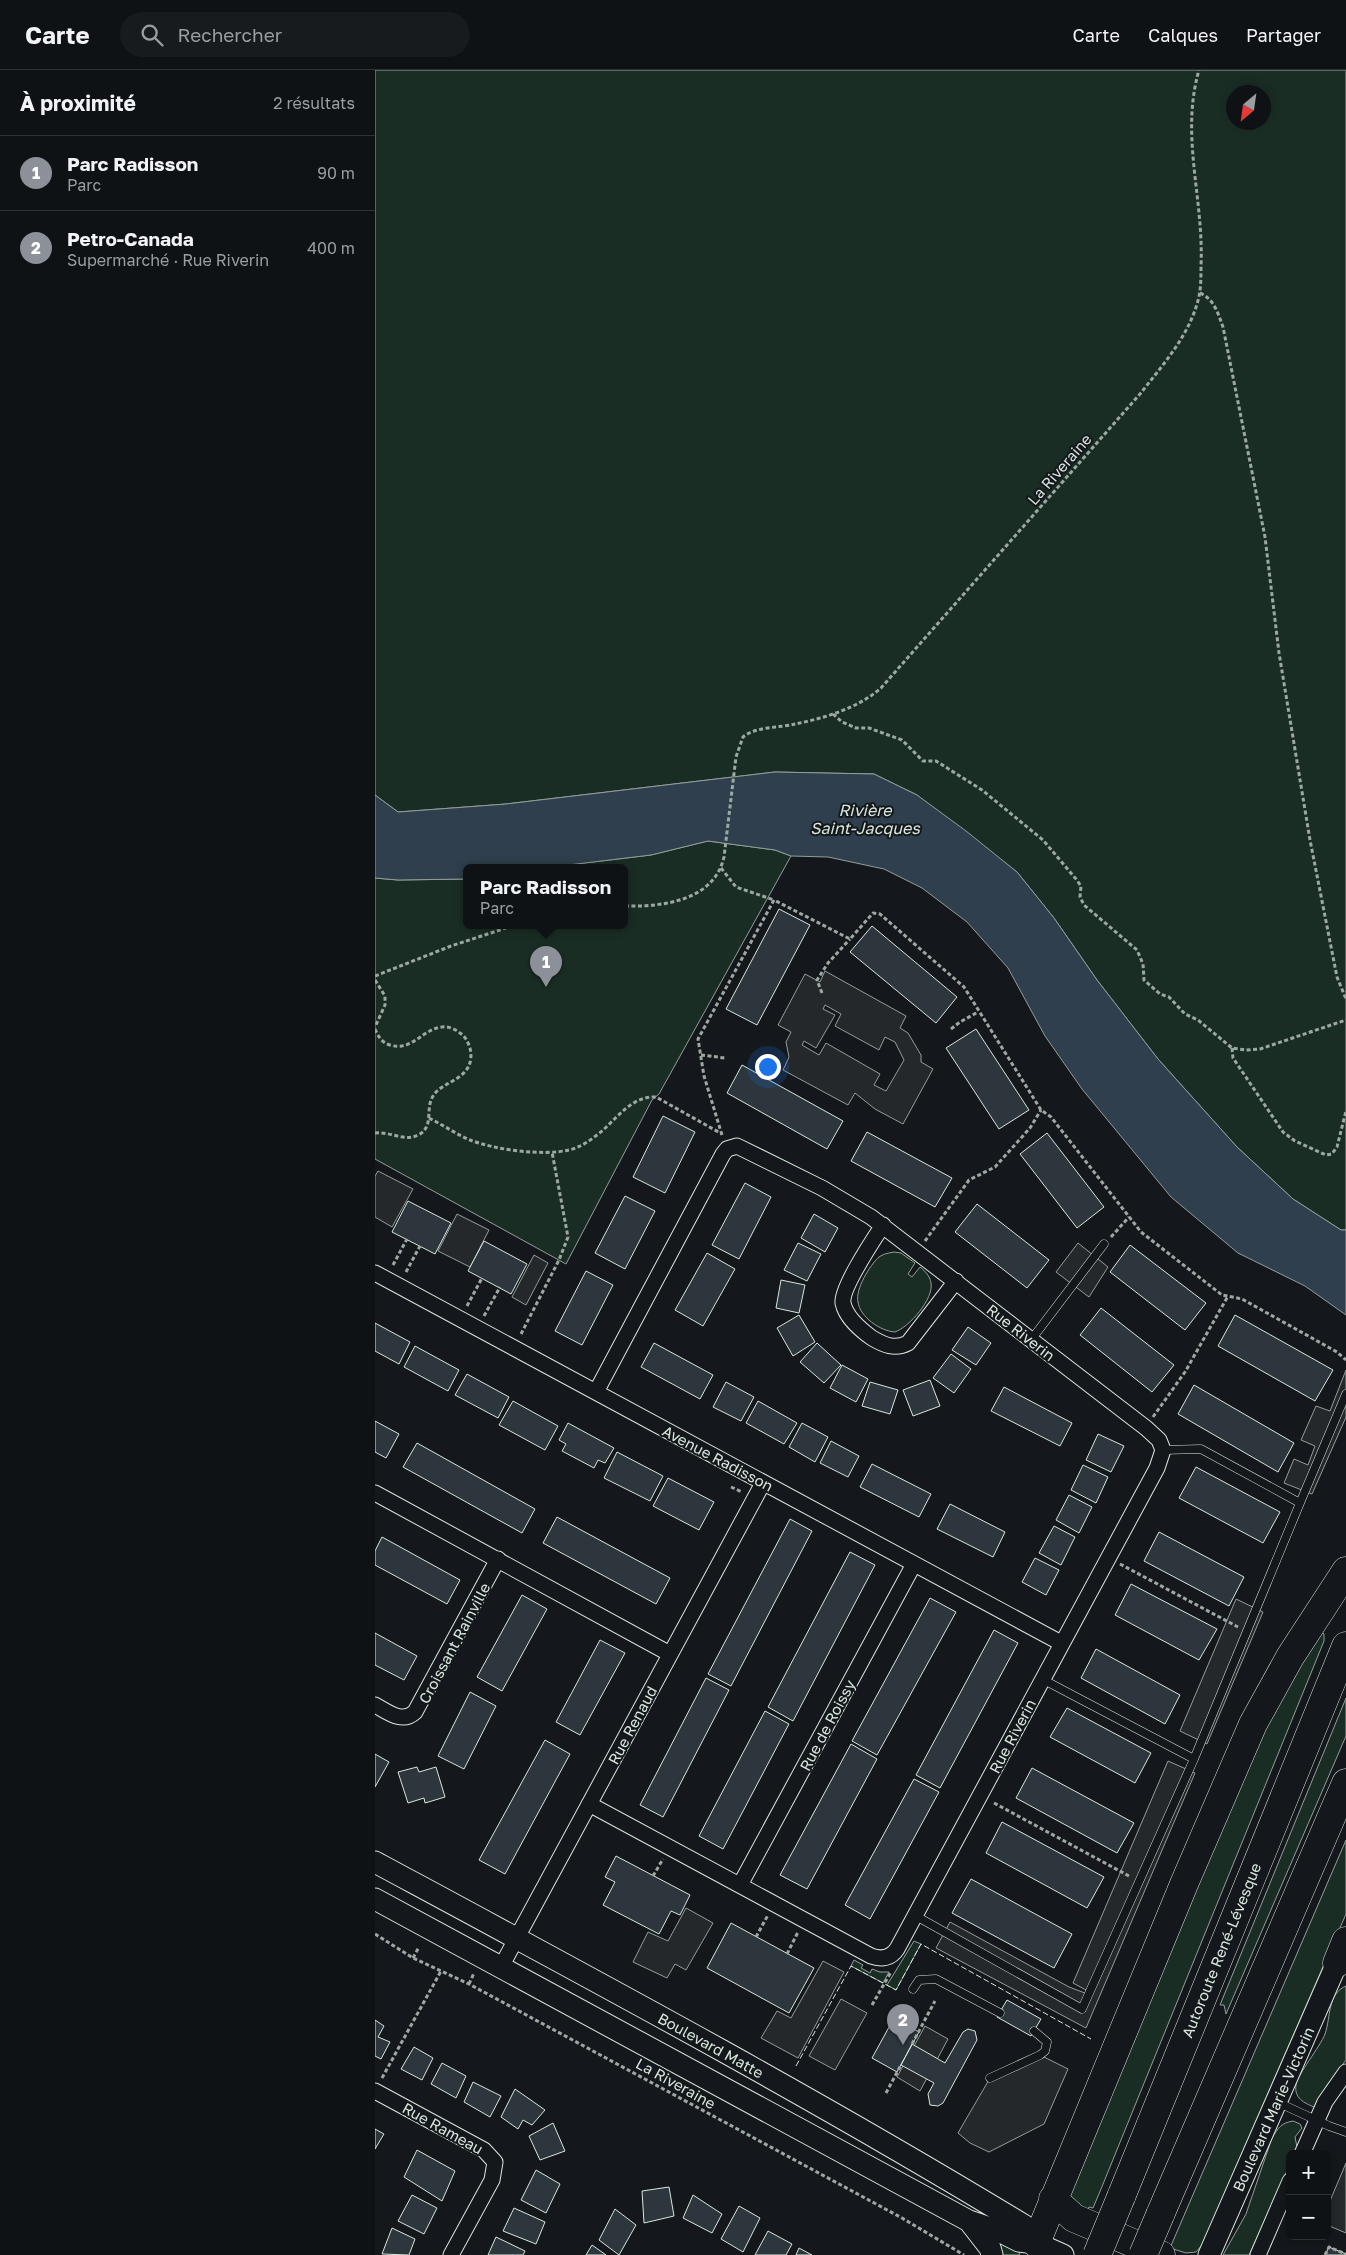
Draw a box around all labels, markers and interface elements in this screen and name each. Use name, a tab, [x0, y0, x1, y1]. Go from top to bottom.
search box	[120, 12, 470, 57]
text: Carte	[25, 20, 90, 49]
icon: search	[138, 21, 166, 49]
text: Rechercher	[178, 23, 282, 46]
text: Carte	[1073, 24, 1120, 46]
text: Calques	[1148, 24, 1218, 46]
text: Partager	[1246, 24, 1321, 46]
north arrow	[1226, 85, 1271, 130]
text: À proximité	[20, 90, 136, 116]
text: 2 résultats	[273, 93, 355, 113]
text: Parc Radisson	[67, 152, 198, 175]
text: 1	[32, 163, 40, 183]
text: 90 m	[317, 163, 355, 183]
text: Parc	[67, 175, 101, 195]
text: Petro-Canada	[67, 227, 194, 250]
text: 2	[31, 238, 41, 258]
text: 400 m	[307, 238, 355, 258]
text: Supermarché · Rue Riverin	[67, 250, 269, 270]
street label: La Riveraine	[1023, 430, 1095, 508]
water label: Rivière Saint-Jacques	[810, 800, 921, 838]
popup	[463, 864, 628, 929]
text: Parc Radisson	[480, 875, 611, 898]
text: Parc	[480, 898, 514, 918]
pin: 1	[530, 946, 562, 987]
your location	[755, 1054, 781, 1080]
street label: Rue Riverin	[983, 1300, 1059, 1364]
street label: Avenue Radisson	[660, 1421, 776, 1495]
street label: Croissant Rainville	[415, 1579, 494, 1706]
street label: Rue de Roissy	[795, 1676, 859, 1774]
street label: Rue Renaud	[604, 1683, 660, 1767]
street label: Rue Riverin	[985, 1696, 1039, 1776]
street label: Autoroute René-Lévesque	[1178, 1860, 1264, 2040]
pin: 2	[887, 2004, 919, 2045]
street label: Boulevard Matte	[655, 2009, 767, 2082]
street label: Boulevard Marie-Victorin	[1229, 2024, 1317, 2194]
street label: La Riveraine	[633, 2054, 719, 2112]
street label: Rue Rameau	[400, 2098, 486, 2158]
map controls	[1286, 2150, 1331, 2240]
button: +	[1286, 2150, 1331, 2195]
button: −	[1286, 2195, 1331, 2240]

